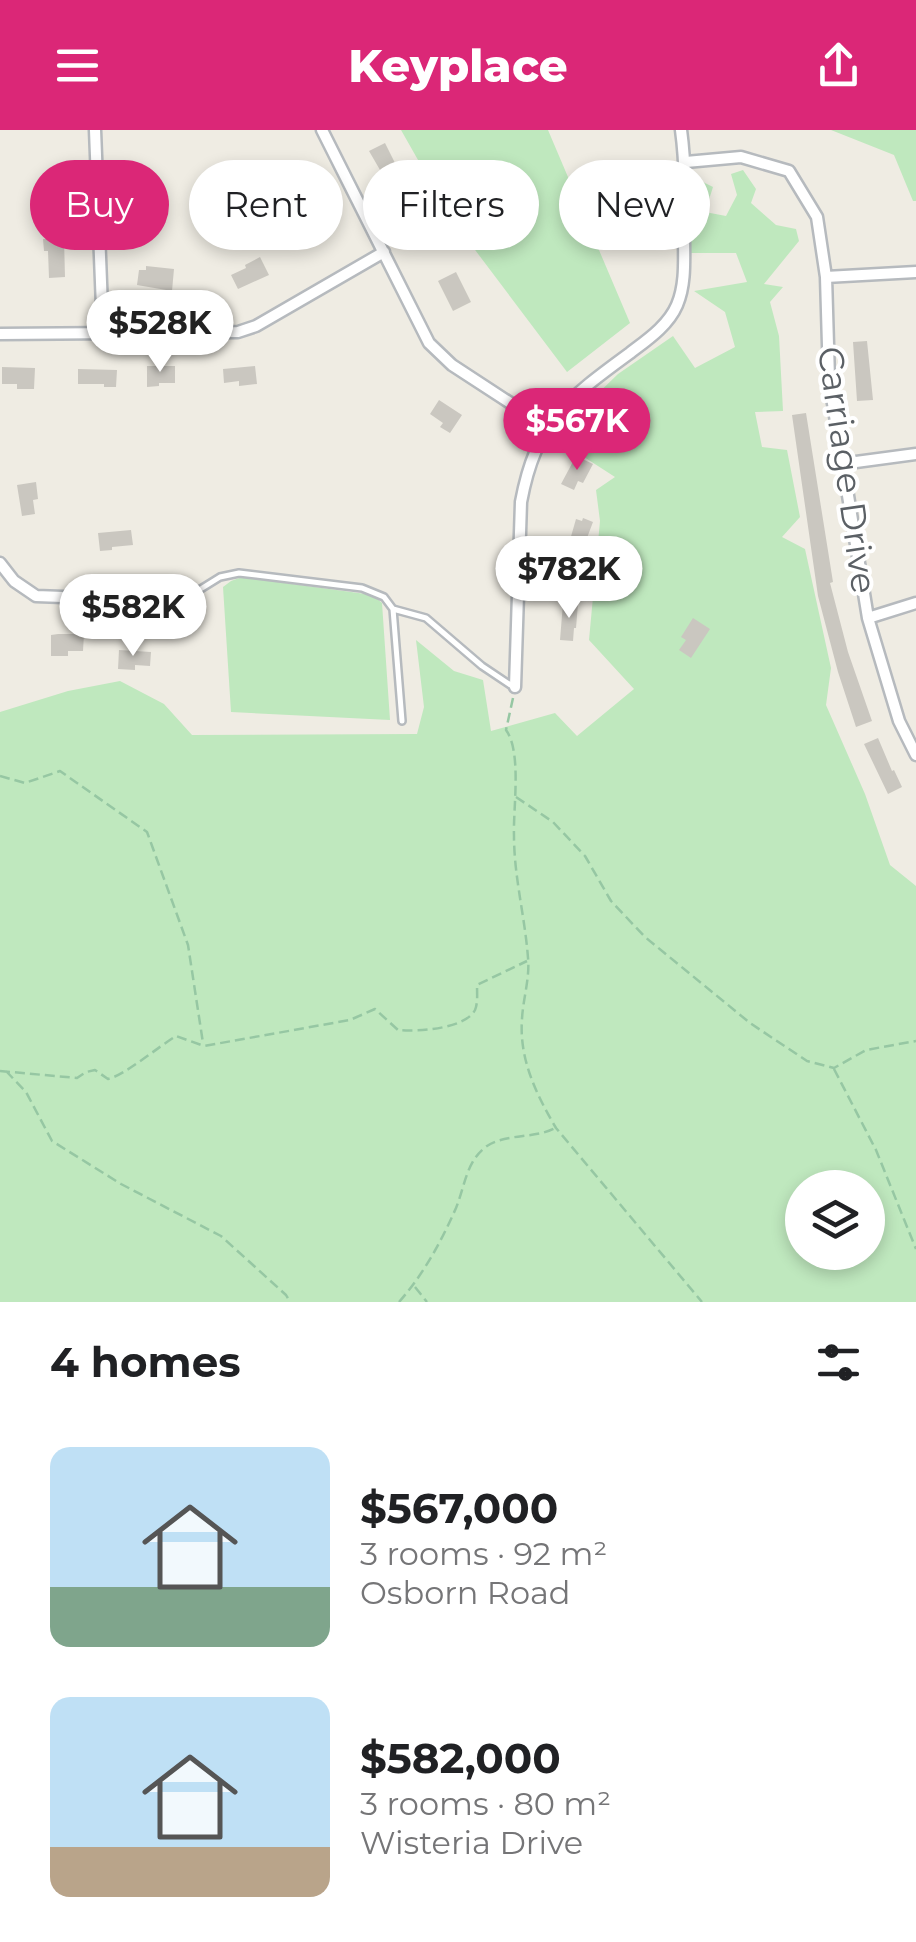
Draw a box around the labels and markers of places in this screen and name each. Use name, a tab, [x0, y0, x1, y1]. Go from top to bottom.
pin: $528K	[90, 290, 230, 375]
pin: $567K	[507, 388, 647, 473]
pin: $782K	[499, 536, 639, 621]
pin: $582K	[63, 574, 203, 659]

